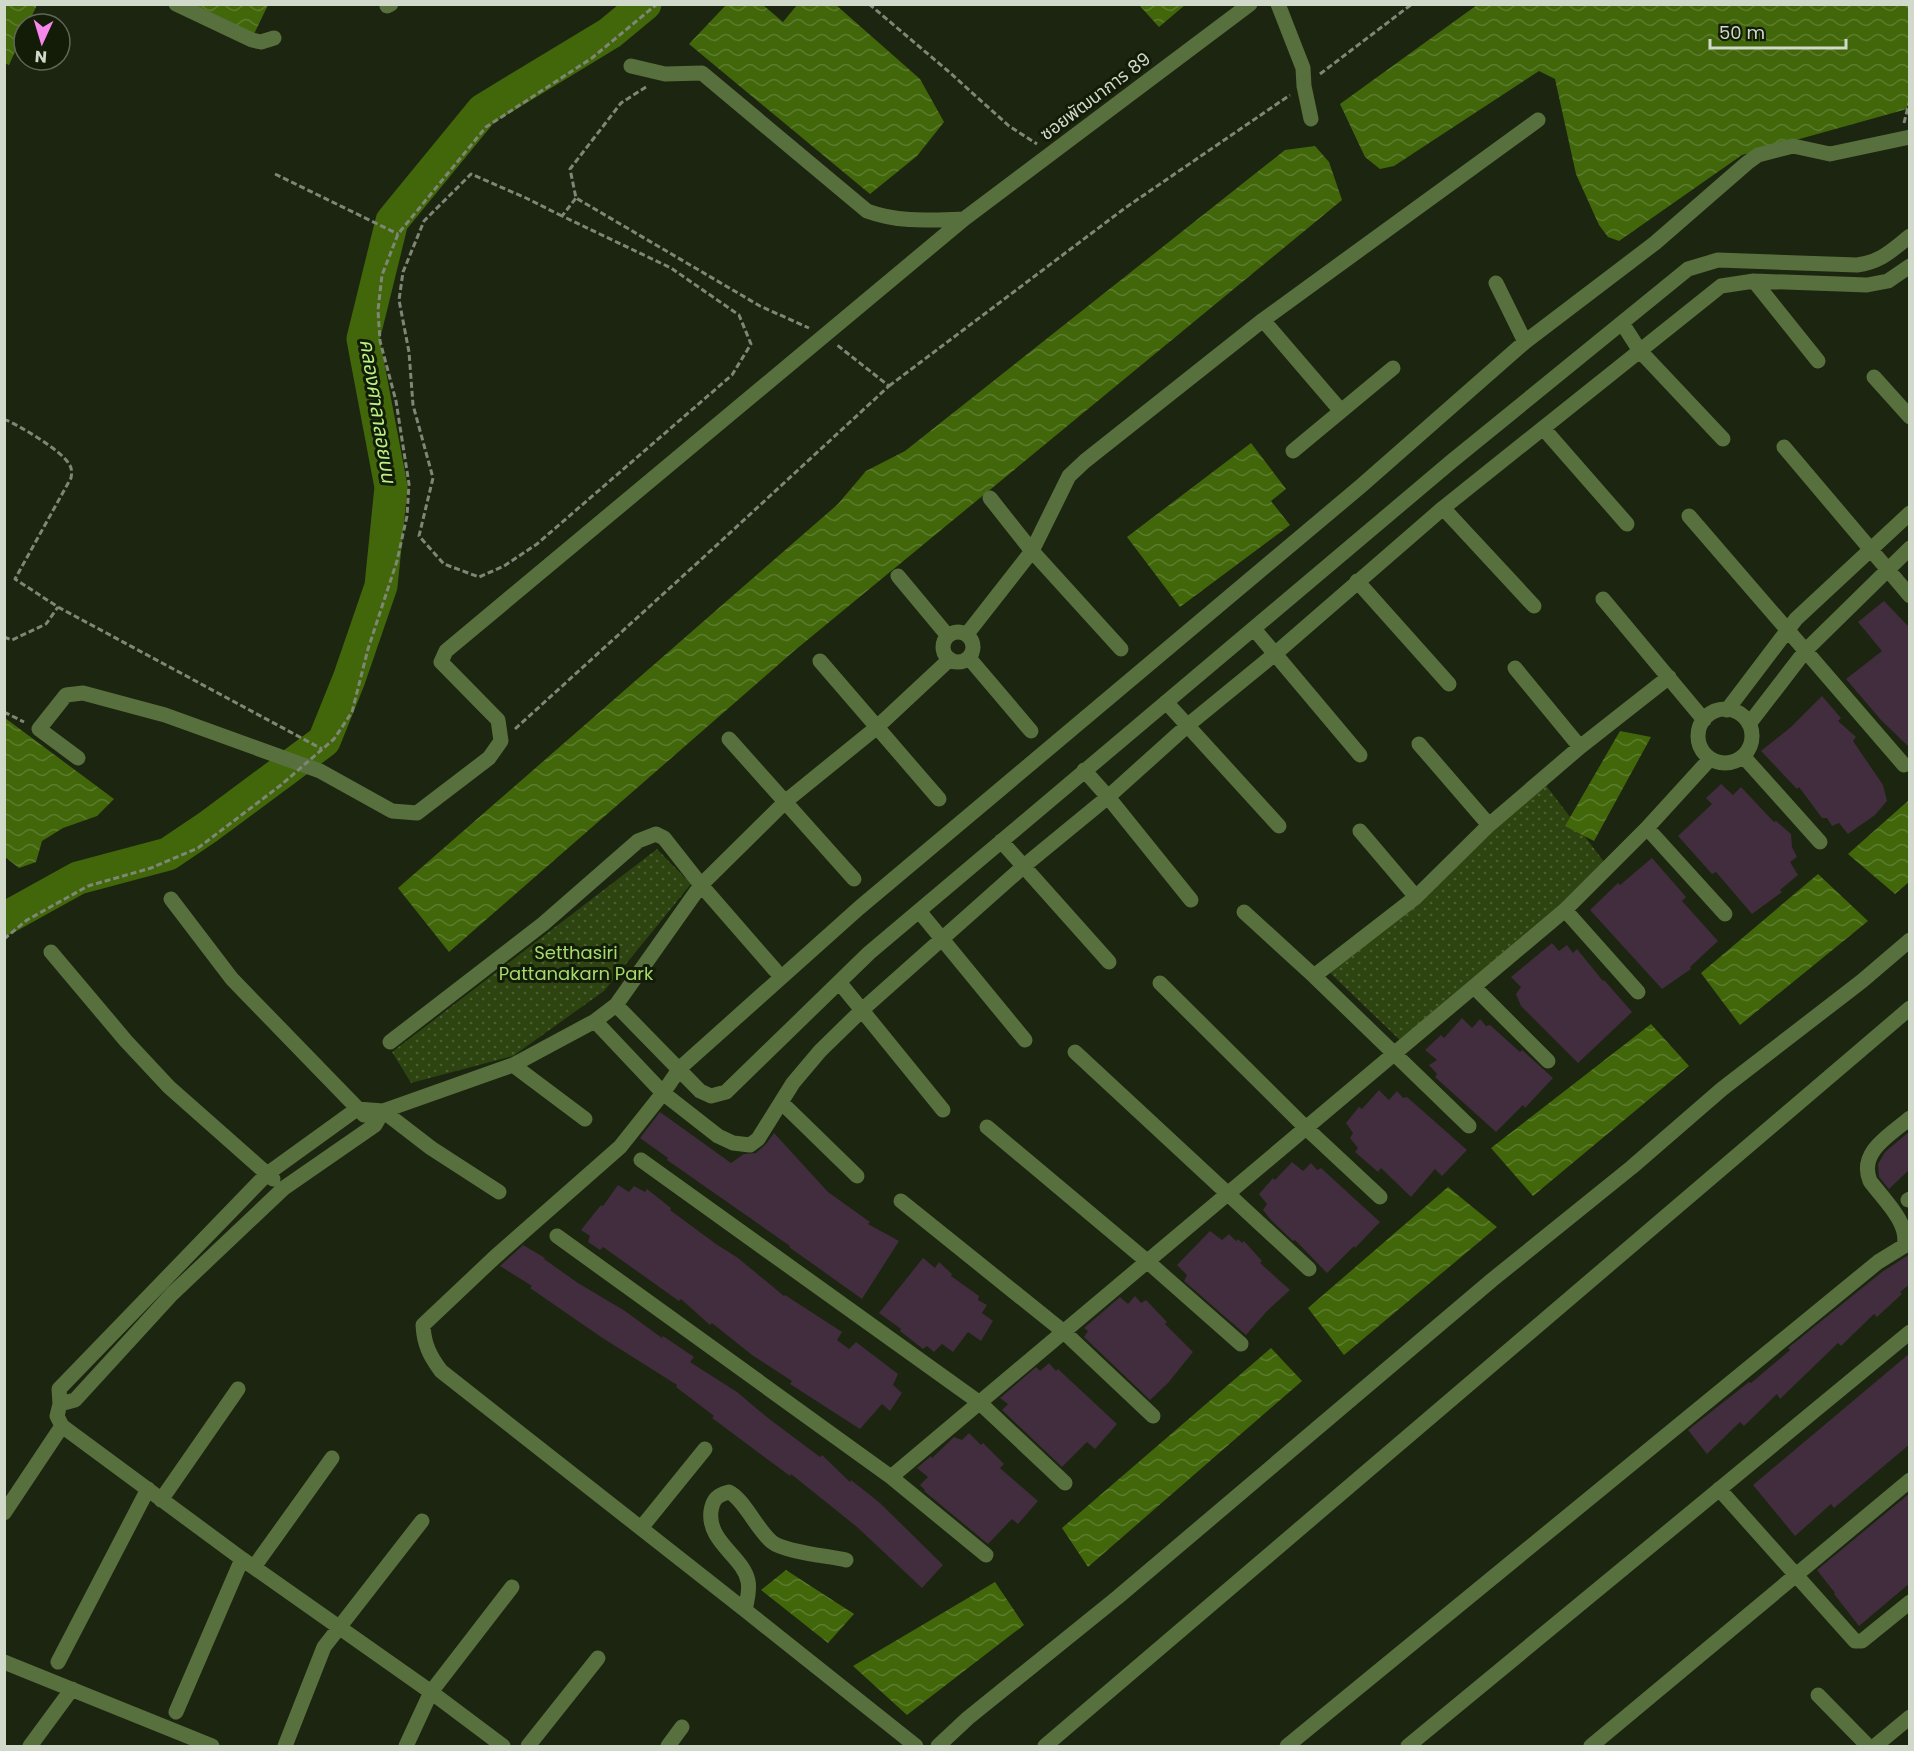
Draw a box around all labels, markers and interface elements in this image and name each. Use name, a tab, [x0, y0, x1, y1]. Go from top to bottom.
north arrow	[12, 12, 72, 72]
scale bar	[1710, 12, 1846, 50]
text: 50 m	[1719, 20, 1765, 45]
text: N	[34, 45, 48, 68]
street label: ซอยพัฒนาการ 89	[1035, 46, 1155, 146]
water label: คลองศาลาลอยบน	[353, 337, 403, 487]
park label: Setthasiri Pattanakarn Park	[499, 940, 654, 986]

